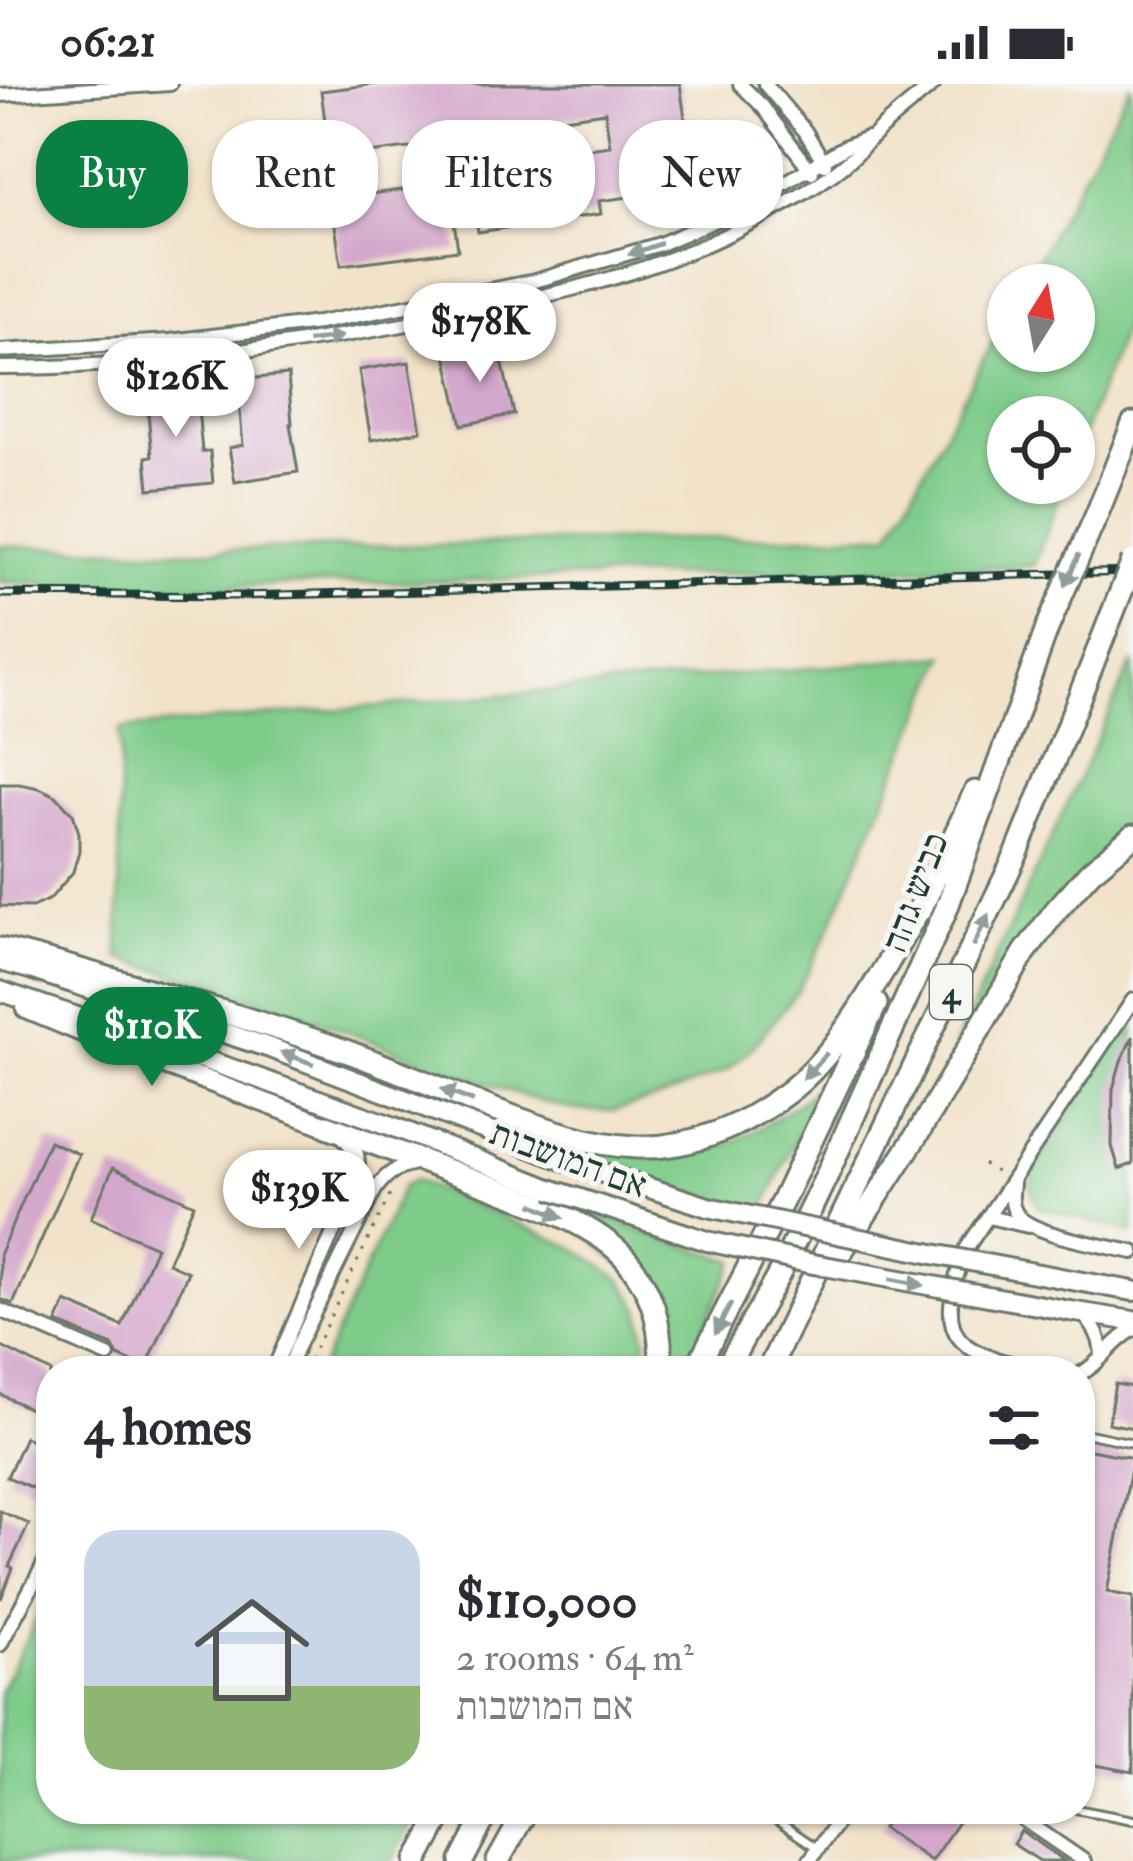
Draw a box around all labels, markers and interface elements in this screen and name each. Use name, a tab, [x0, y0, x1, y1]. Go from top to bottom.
text: 06:21	[60, 14, 156, 70]
chip: Buy	[36, 120, 188, 228]
chip: Rent	[212, 120, 378, 228]
chip: Filters	[402, 120, 595, 228]
chip: New	[619, 120, 783, 228]
one-way arrow	[626, 240, 663, 259]
north arrow	[987, 264, 1095, 372]
map controls	[987, 264, 1095, 504]
pin: $178K	[396, 283, 564, 385]
text: $178K	[430, 297, 530, 346]
one-way arrow	[307, 329, 345, 347]
pin: $126K	[92, 338, 260, 440]
text: $126K	[125, 352, 227, 401]
button: locate	[987, 396, 1095, 504]
one-way arrow	[1062, 553, 1082, 588]
street label: כביש גהה	[872, 826, 959, 959]
one-way arrow	[971, 912, 991, 947]
road number: 4	[930, 965, 972, 1019]
pin: $110K	[68, 987, 236, 1089]
text: $110K	[104, 1001, 200, 1050]
one-way arrow	[279, 1048, 315, 1067]
one-way arrow	[801, 1052, 829, 1081]
one-way arrow	[438, 1084, 474, 1103]
street label: אם המושבות	[484, 1110, 653, 1209]
pin: $139K	[215, 1150, 383, 1252]
text: $139K	[250, 1164, 348, 1213]
one-way arrow	[531, 1201, 566, 1221]
one-way arrow	[888, 1273, 926, 1292]
one-way arrow	[713, 1302, 733, 1336]
icon: filters	[981, 1395, 1047, 1461]
text: 4 homes	[84, 1396, 252, 1460]
text: $110,000	[456, 1569, 638, 1633]
icon: home	[180, 1578, 324, 1722]
text: 2 rooms · 64 m²	[456, 1633, 694, 1682]
text: אם המושבות	[456, 1682, 633, 1731]

